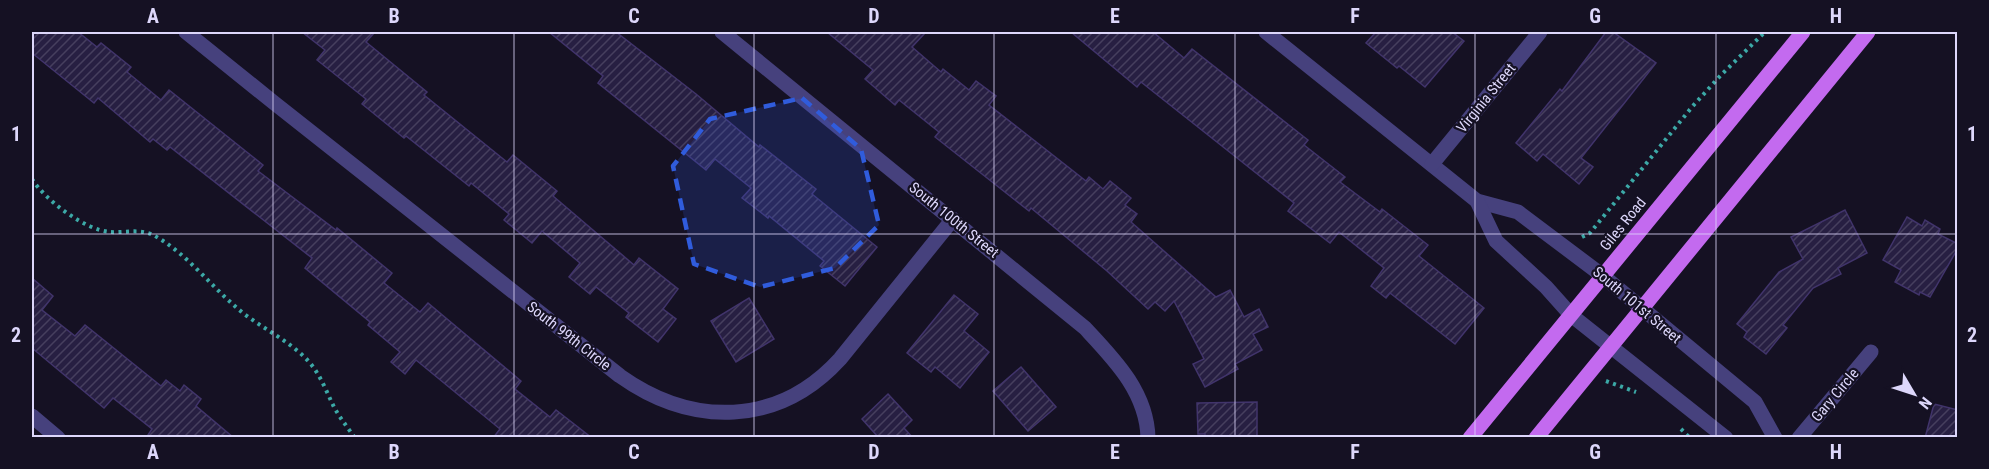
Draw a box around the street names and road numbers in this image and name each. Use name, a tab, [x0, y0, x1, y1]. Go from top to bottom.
street label: Virginia Street	[1453, 60, 1519, 136]
street label: South 100th Street	[906, 178, 1002, 262]
street label: Giles Road	[1596, 194, 1650, 254]
street label: South 101st Street	[1589, 263, 1685, 347]
street label: South 99th Circle	[524, 298, 614, 374]
street label: Gary Circle	[1807, 365, 1863, 425]

